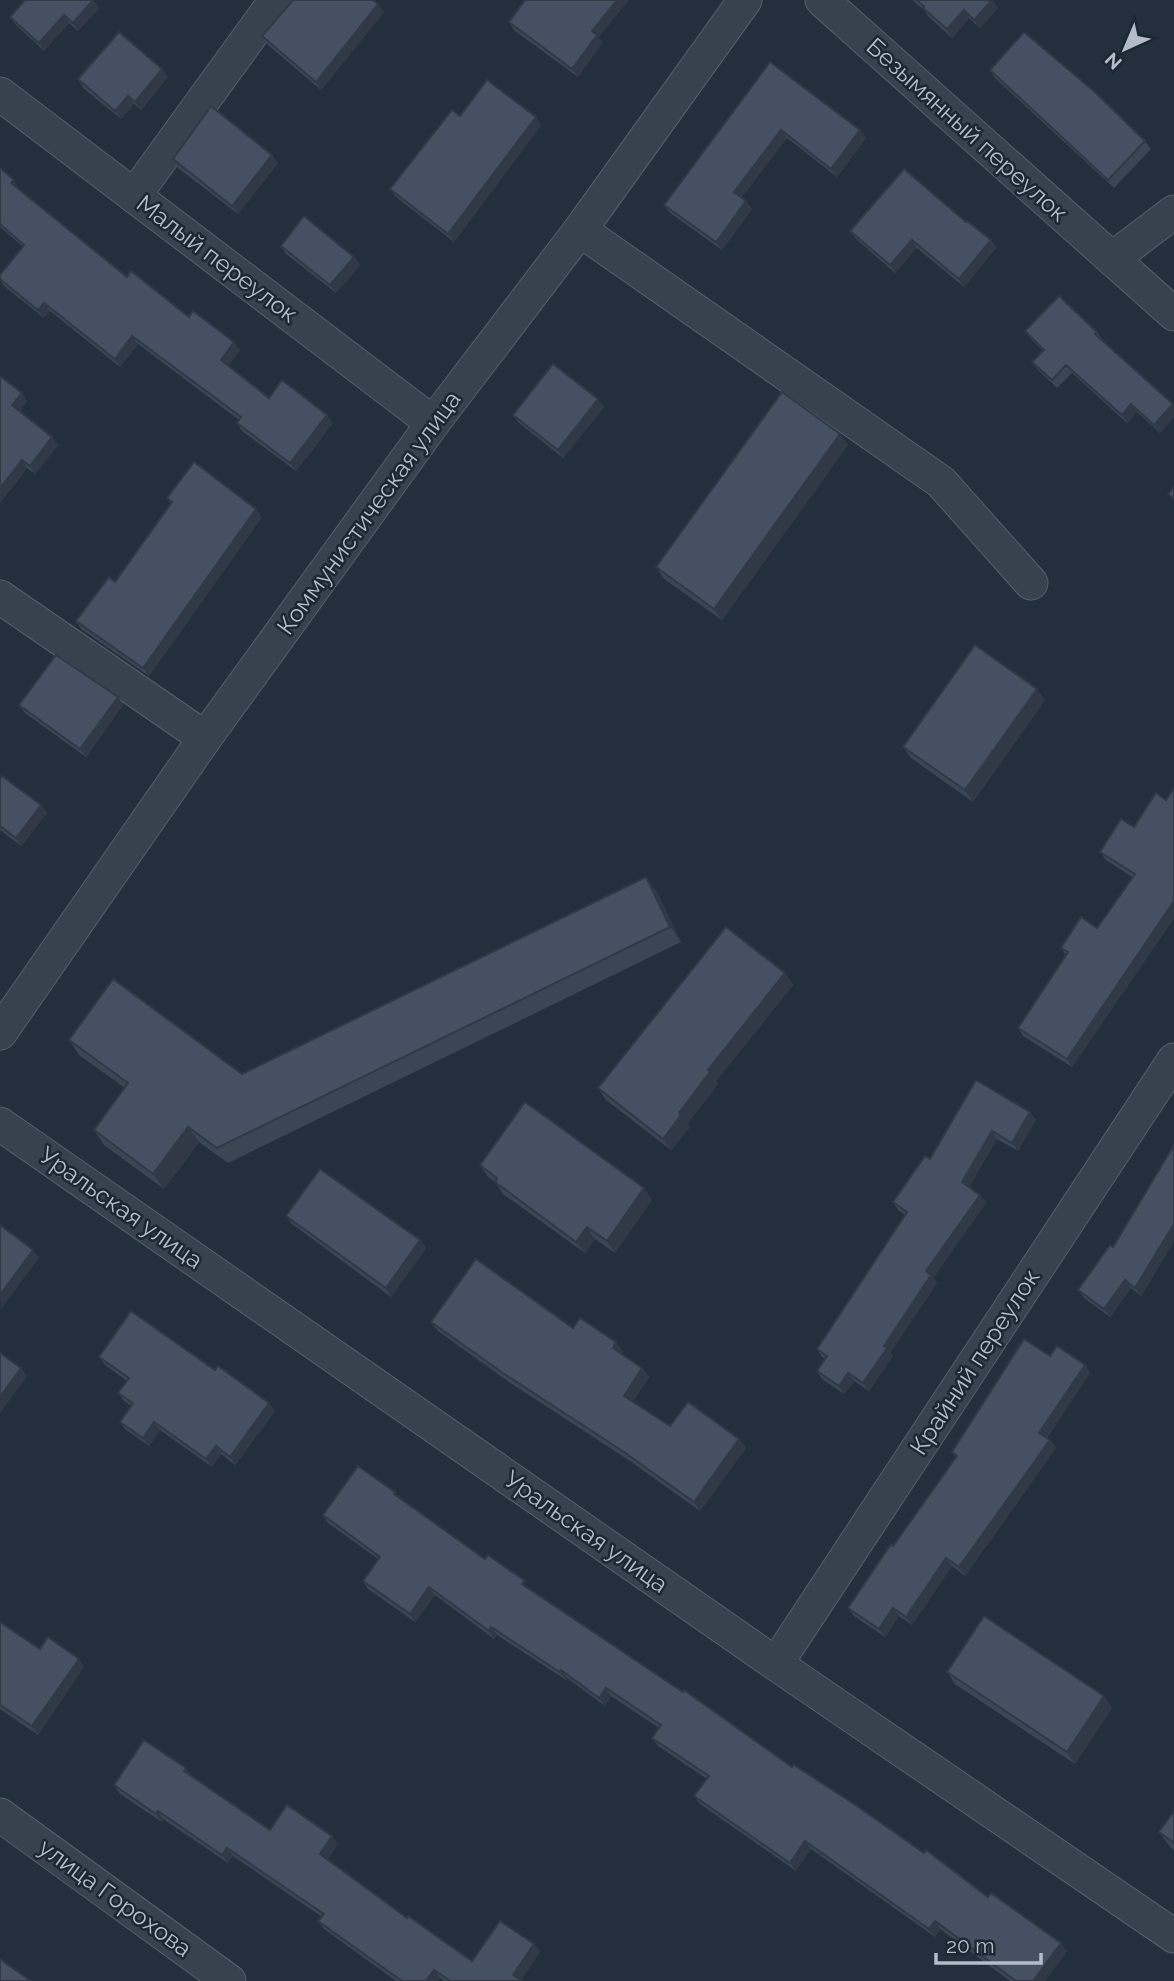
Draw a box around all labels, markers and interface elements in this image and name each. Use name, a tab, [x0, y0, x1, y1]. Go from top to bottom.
north arrow	[1090, 14, 1160, 84]
street label: Безымянный переулок	[861, 32, 1074, 228]
text: N	[1100, 48, 1126, 74]
street label: Малый переулок	[131, 189, 303, 329]
street label: Коммунистическая улица	[271, 385, 467, 640]
street label: Уральская улица	[34, 1140, 208, 1275]
street label: Крайний переулок	[904, 1263, 1045, 1460]
street label: Уральская улица	[499, 1464, 673, 1599]
street label: улица Горохова	[33, 1832, 197, 1963]
scale bar	[936, 1922, 1041, 1966]
text: 20 m	[946, 1933, 994, 1958]

